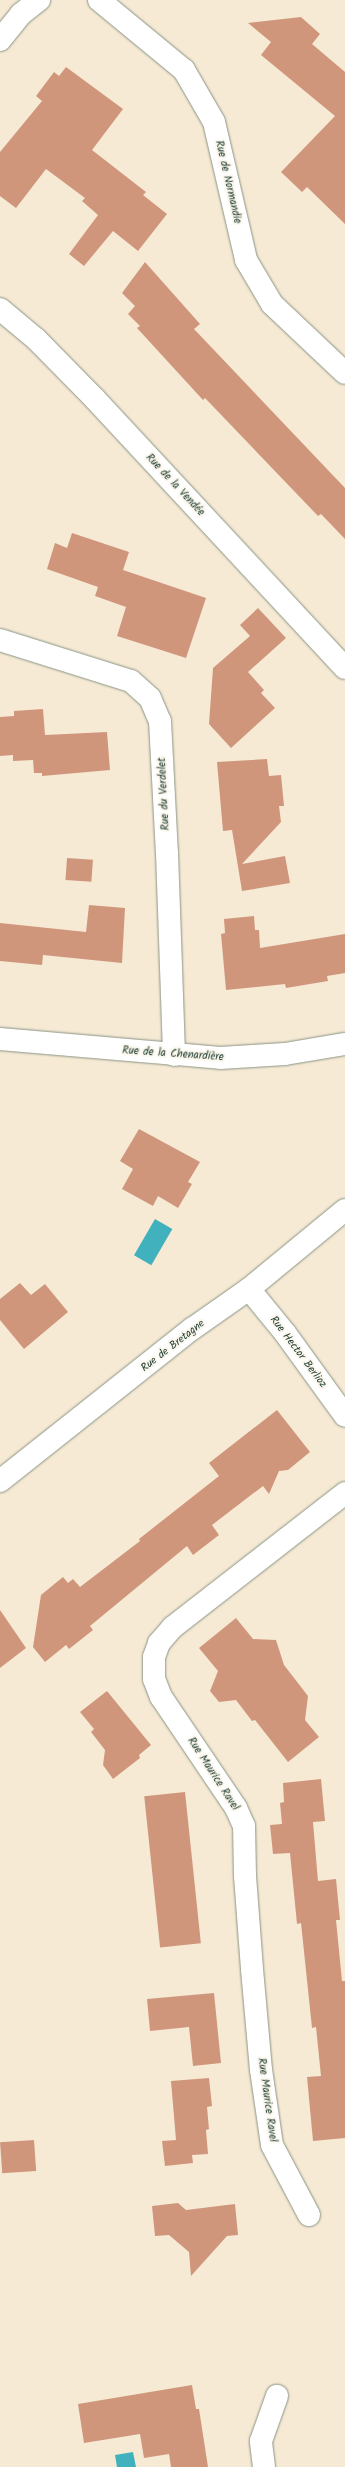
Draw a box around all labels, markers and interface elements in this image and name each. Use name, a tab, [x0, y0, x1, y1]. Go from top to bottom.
street label: Rue de Normandie	[212, 139, 244, 225]
street label: Rue de la Vendée	[143, 451, 207, 519]
street label: Rue du Verdelet	[155, 757, 173, 831]
street label: Rue de la Chenardière	[122, 1044, 224, 1064]
street label: Rue Hector Berlioz	[267, 1314, 329, 1390]
street label: Rue de Bretagne	[139, 1317, 207, 1375]
street label: Rue Maurice Ravel	[184, 1735, 242, 1813]
street label: Rue Maurice Ravel	[255, 2057, 279, 2143]

